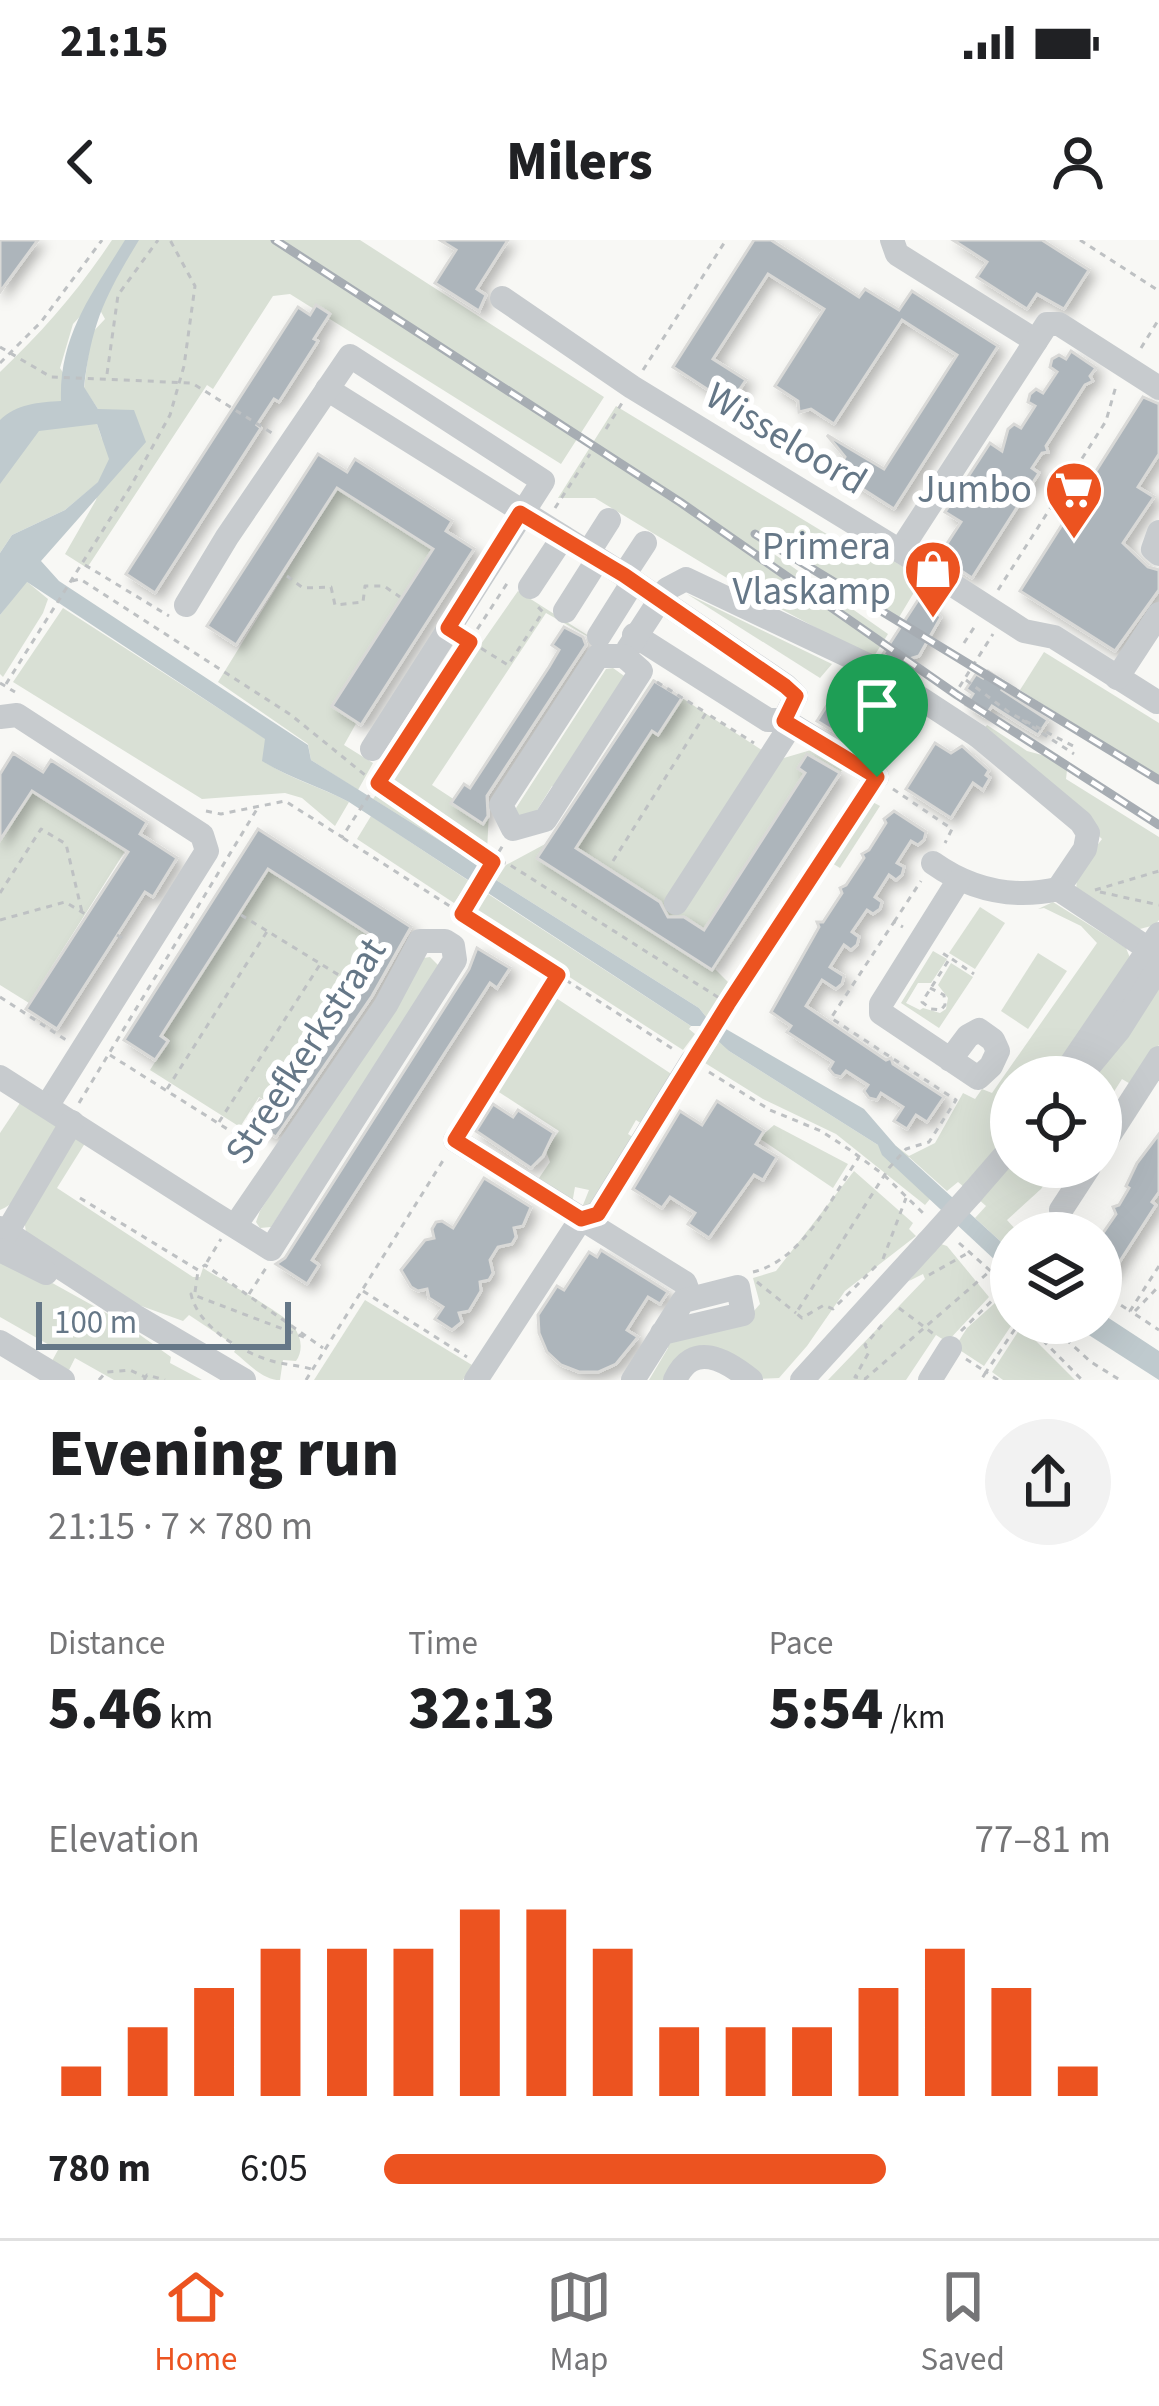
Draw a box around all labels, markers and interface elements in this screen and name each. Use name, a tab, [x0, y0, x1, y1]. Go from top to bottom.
text: 21:15	[60, 10, 169, 74]
text: Milers	[506, 124, 653, 201]
icon: back	[48, 129, 114, 195]
icon: person	[1045, 129, 1111, 195]
street label: Wisseloord	[695, 369, 877, 509]
supermarket icon: Jumbo	[1043, 459, 1105, 541]
place label: Jumbo	[917, 462, 1032, 518]
place label: Primera Vlaskamp	[732, 519, 891, 620]
shop icon: Primera Vlaskamp	[902, 538, 964, 620]
pin	[826, 654, 928, 777]
icon: arrive	[844, 672, 910, 738]
street label: Streefkerkstraat	[212, 927, 400, 1175]
map controls	[990, 1056, 1122, 1344]
button: locate	[990, 1056, 1122, 1188]
button: layers	[990, 1212, 1122, 1344]
scale bar	[36, 1296, 291, 1349]
text: 100 m	[54, 1299, 137, 1346]
text: Evening run	[48, 1407, 399, 1501]
button: share	[985, 1419, 1111, 1545]
text: 21:15 · 7 × 780 m	[48, 1499, 313, 1555]
text: Distance	[48, 1620, 165, 1667]
text: Time	[408, 1620, 478, 1667]
text: Pace	[769, 1620, 833, 1667]
text: 5.46	[48, 1667, 163, 1752]
text: 32:13	[408, 1667, 555, 1752]
text: 5:54	[769, 1667, 883, 1752]
text: km	[163, 1694, 213, 1741]
text: /km	[883, 1694, 945, 1741]
text: Elevation	[48, 1812, 200, 1868]
text: 77–81 m	[975, 1812, 1111, 1868]
text: 780 m	[48, 2141, 151, 2197]
text: 6:05	[240, 2141, 308, 2197]
tab: Home	[154, 2264, 237, 2383]
tab: Map	[546, 2264, 612, 2383]
tab: Saved	[920, 2264, 1005, 2383]

